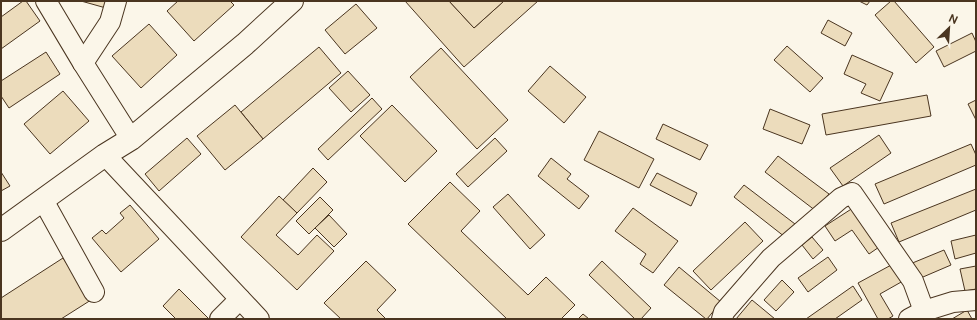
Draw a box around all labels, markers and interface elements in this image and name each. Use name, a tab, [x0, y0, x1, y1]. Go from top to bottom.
north arrow	[929, 8, 969, 48]
text: N	[947, 12, 960, 26]

